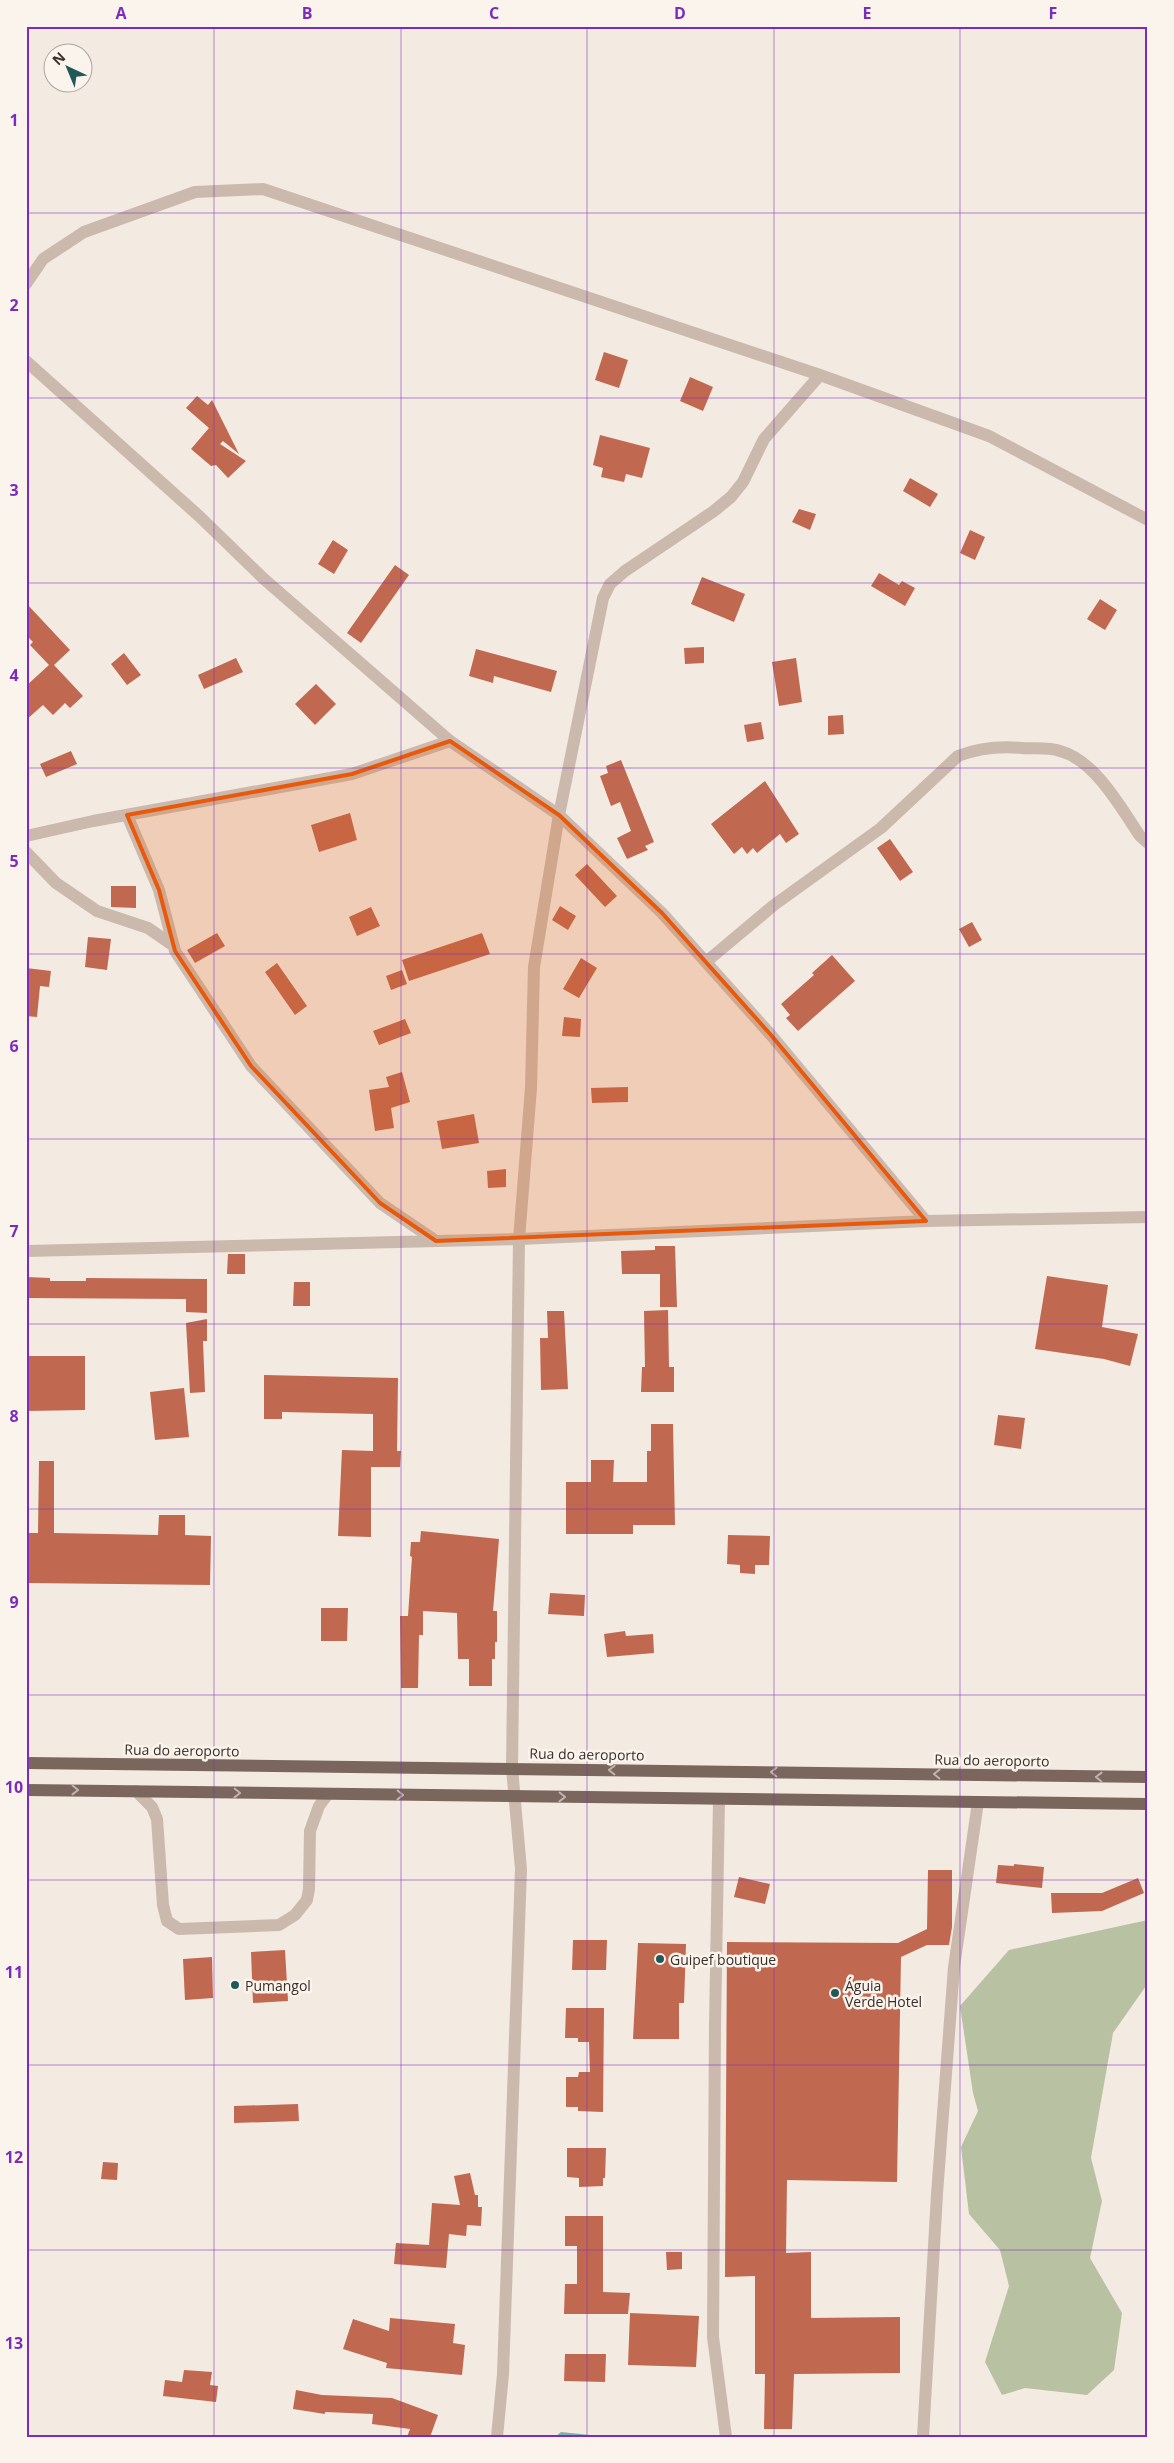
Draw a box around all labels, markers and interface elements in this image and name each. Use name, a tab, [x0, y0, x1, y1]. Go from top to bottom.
text: A	[115, 2, 127, 24]
text: B	[302, 2, 312, 24]
text: C	[489, 2, 499, 24]
text: D	[674, 2, 686, 24]
text: E	[863, 2, 872, 24]
text: F	[1049, 2, 1057, 24]
north arrow	[42, 42, 92, 92]
text: N	[48, 47, 69, 69]
text: 1	[9, 109, 19, 131]
text: 2	[9, 294, 19, 316]
text: 3	[9, 479, 19, 501]
text: 4	[9, 664, 19, 686]
text: 5	[9, 850, 19, 872]
text: 6	[9, 1035, 19, 1057]
text: 7	[9, 1220, 19, 1242]
text: 8	[9, 1405, 19, 1427]
text: 9	[9, 1591, 19, 1613]
street label: Rua do aeroporto	[124, 1739, 240, 1761]
street label: Rua do aeroporto	[529, 1743, 645, 1765]
street label: Rua do aeroporto	[934, 1749, 1050, 1771]
one-way arrow	[607, 1765, 615, 1775]
one-way arrow	[770, 1767, 778, 1777]
one-way arrow	[932, 1769, 940, 1780]
one-way arrow	[1095, 1772, 1102, 1782]
text: 10	[5, 1776, 23, 1798]
one-way arrow	[72, 1785, 79, 1795]
one-way arrow	[234, 1788, 242, 1798]
one-way arrow	[396, 1790, 404, 1800]
one-way arrow	[559, 1792, 567, 1802]
place label: Guipef boutique	[670, 1950, 776, 1969]
marker: Guipef boutique	[654, 1953, 666, 1965]
text: 11	[5, 1961, 23, 1983]
place label: Pumangol	[245, 1976, 311, 1995]
place label: Águia Verde Hotel	[845, 1976, 922, 2011]
marker: Pumangol	[229, 1979, 241, 1991]
marker: Águia Verde Hotel	[829, 1987, 841, 1999]
text: 12	[5, 2146, 23, 2168]
text: 13	[5, 2332, 23, 2354]

